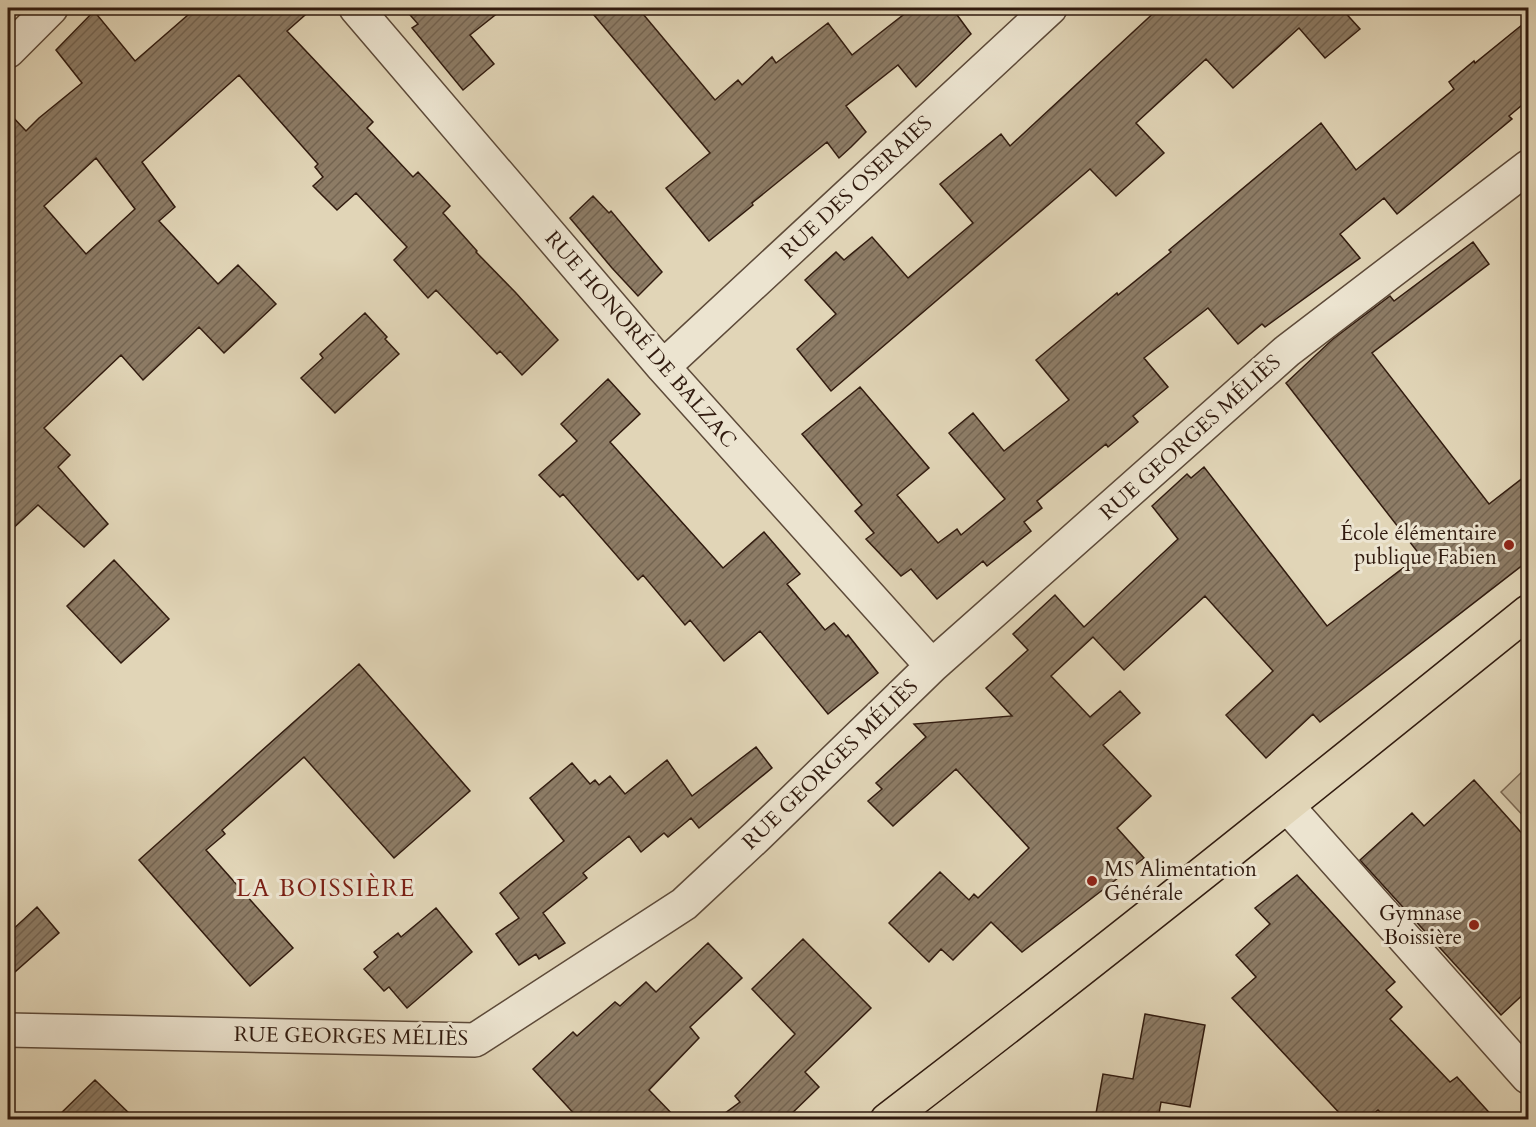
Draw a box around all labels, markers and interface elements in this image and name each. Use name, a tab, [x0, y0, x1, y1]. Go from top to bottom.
street label: RUE DES OSERAIES	[774, 109, 939, 266]
street label: RUE HONORÉ DE BALZAC	[538, 225, 743, 454]
street label: RUE GEORGES MÉLIÈS	[1094, 348, 1287, 527]
place label: École élémentaire publique Fabien	[1340, 519, 1497, 572]
marker: École élémentaire publique Fabien	[1502, 538, 1516, 552]
street label: RUE GEORGES MÉLIÈS	[736, 673, 925, 856]
place label: MS Alimentation Générale	[1104, 855, 1257, 908]
district label: LA BOISSIÈRE	[236, 872, 416, 905]
marker: MS Alimentation Générale	[1085, 874, 1099, 888]
place label: Gymnase Boissière	[1379, 899, 1462, 952]
marker: Gymnase Boissière	[1467, 918, 1481, 932]
street label: RUE GEORGES MÉLIÈS	[234, 1020, 468, 1053]

